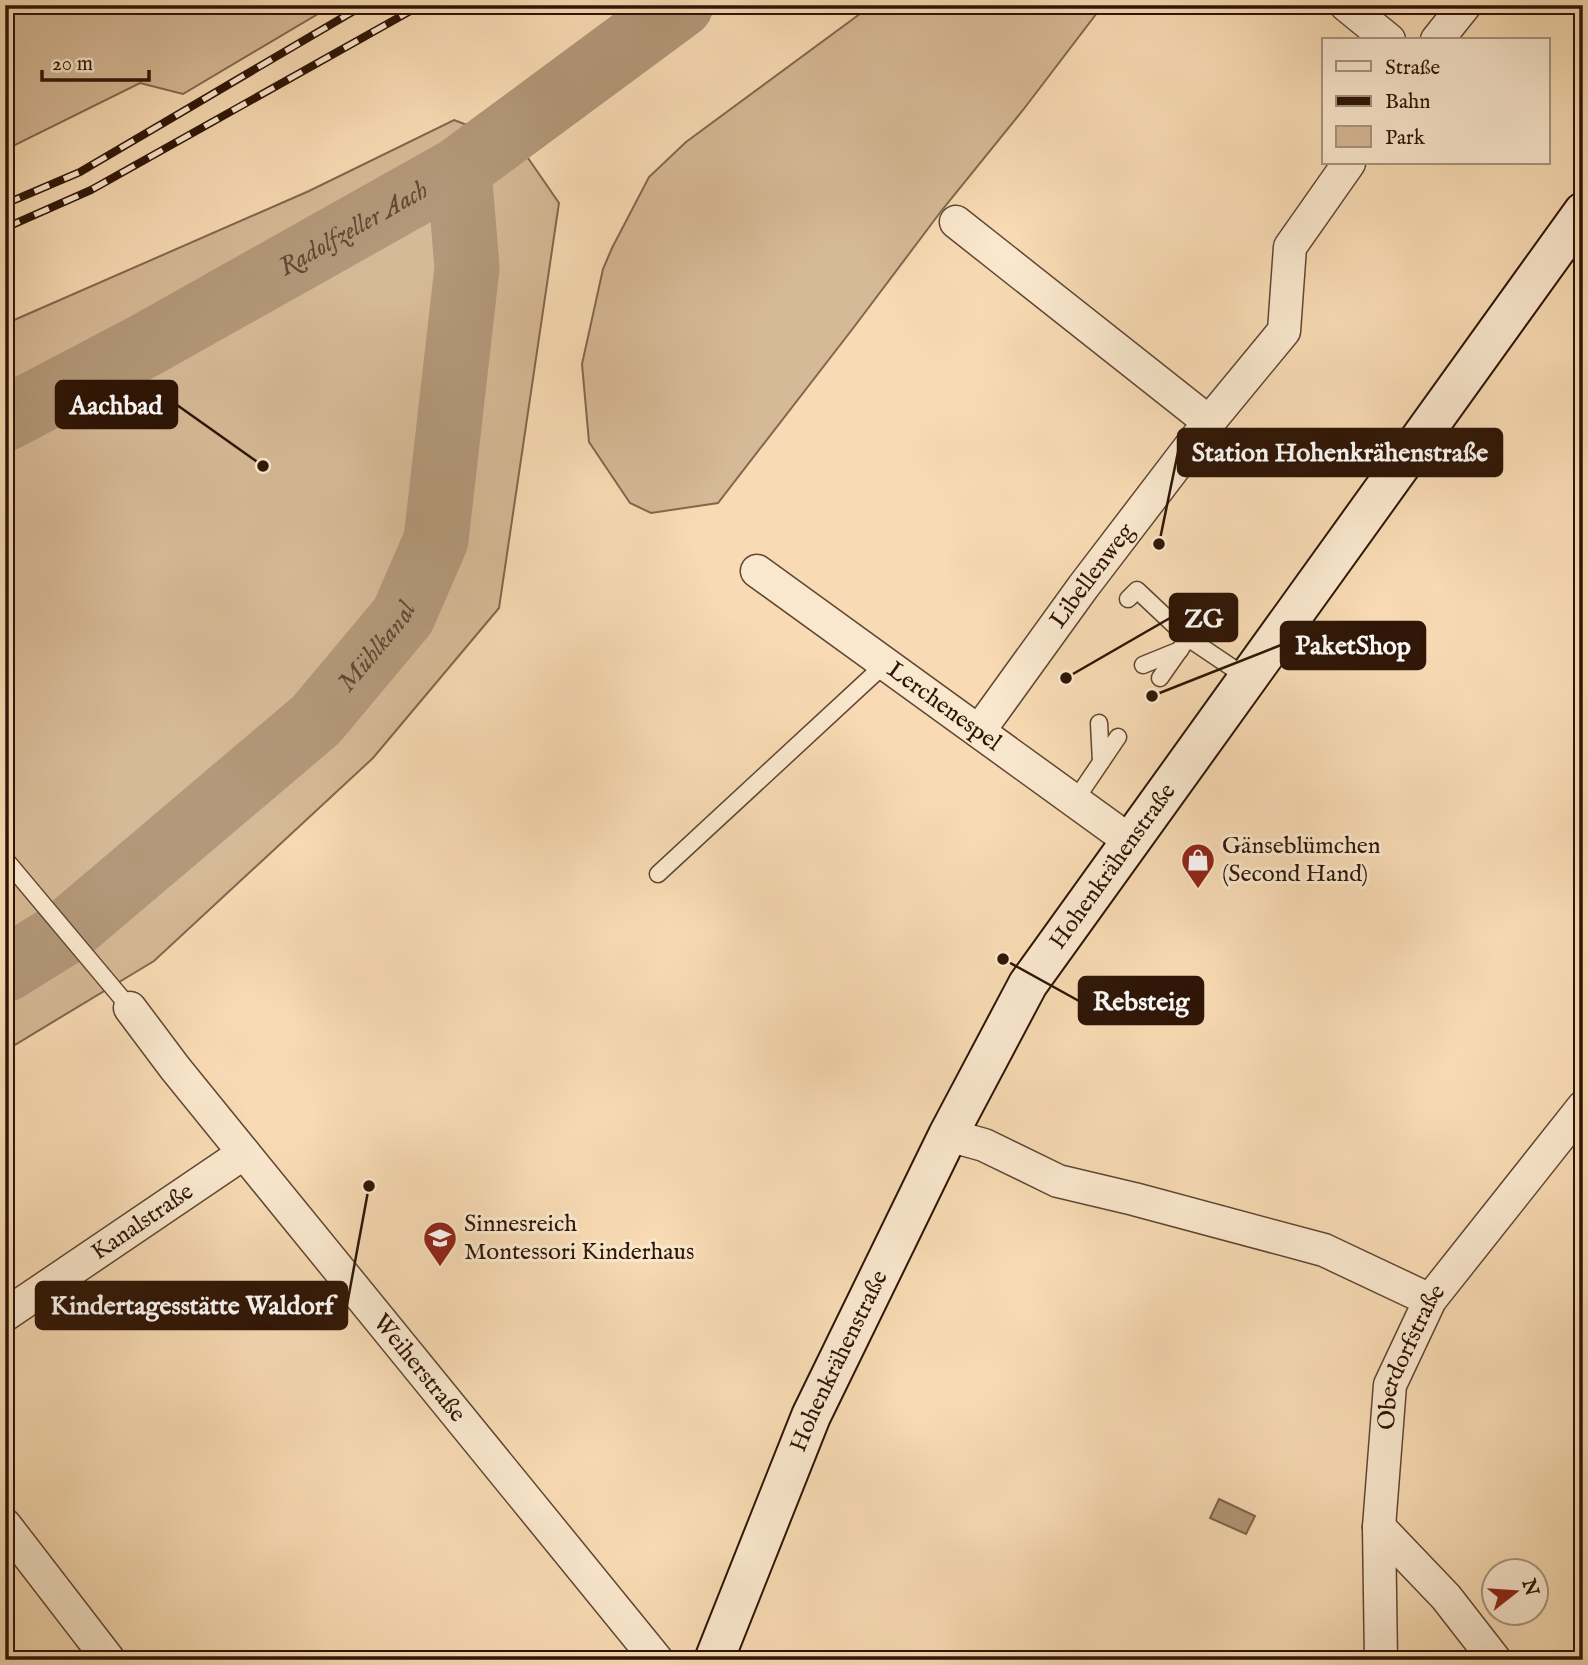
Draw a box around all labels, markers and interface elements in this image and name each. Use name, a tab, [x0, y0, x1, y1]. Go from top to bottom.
scale bar	[42, 38, 149, 82]
legend	[1322, 38, 1550, 164]
text: 20 m	[52, 51, 93, 78]
text: Straße	[1385, 55, 1441, 82]
text: Bahn	[1385, 89, 1430, 116]
text: Park	[1385, 125, 1426, 152]
water label: Radolfzeller Aach	[273, 173, 434, 284]
callout: Aachbad	[56, 381, 177, 428]
text: Aachbad	[69, 390, 164, 423]
callout: Station Hohenkrähenstraße	[1178, 429, 1502, 476]
text: Station Hohenkrähenstraße	[1192, 437, 1488, 470]
street label: Libellenweg	[1043, 516, 1142, 635]
callout: ZG	[1170, 594, 1237, 641]
water label: Mühlkanal	[330, 596, 424, 698]
text: ZG	[1185, 603, 1224, 636]
callout: PaketShop	[1281, 622, 1425, 669]
text: PaketShop	[1295, 630, 1411, 663]
street label: Lerchenespel	[881, 655, 1008, 759]
street label: Hohenkrähenstraße	[1042, 777, 1183, 956]
place label: Gänseblümchen (Second Hand)	[1222, 831, 1381, 890]
shop icon: Gänseblümchen (Second Hand)	[1179, 841, 1217, 890]
callout: Rebsteig	[1079, 977, 1203, 1024]
text: Rebsteig	[1093, 986, 1190, 1019]
street label: Kanalstraße	[85, 1176, 199, 1267]
place label: Sinnesreich Montessori Kinderhaus	[464, 1209, 694, 1268]
school or university icon: Sinnesreich Montessori Kinderhaus	[421, 1219, 459, 1268]
street label: Hohenkrähenstraße	[783, 1265, 895, 1456]
street label: Oberdorfstraße	[1371, 1278, 1452, 1431]
callout: Kindertagesstätte Waldorf	[36, 1282, 347, 1329]
text: Kindertagesstätte Waldorf	[50, 1290, 338, 1323]
street label: Weiherstraße	[366, 1308, 473, 1429]
north arrow	[1480, 1556, 1550, 1626]
text: N	[1515, 1575, 1543, 1600]

